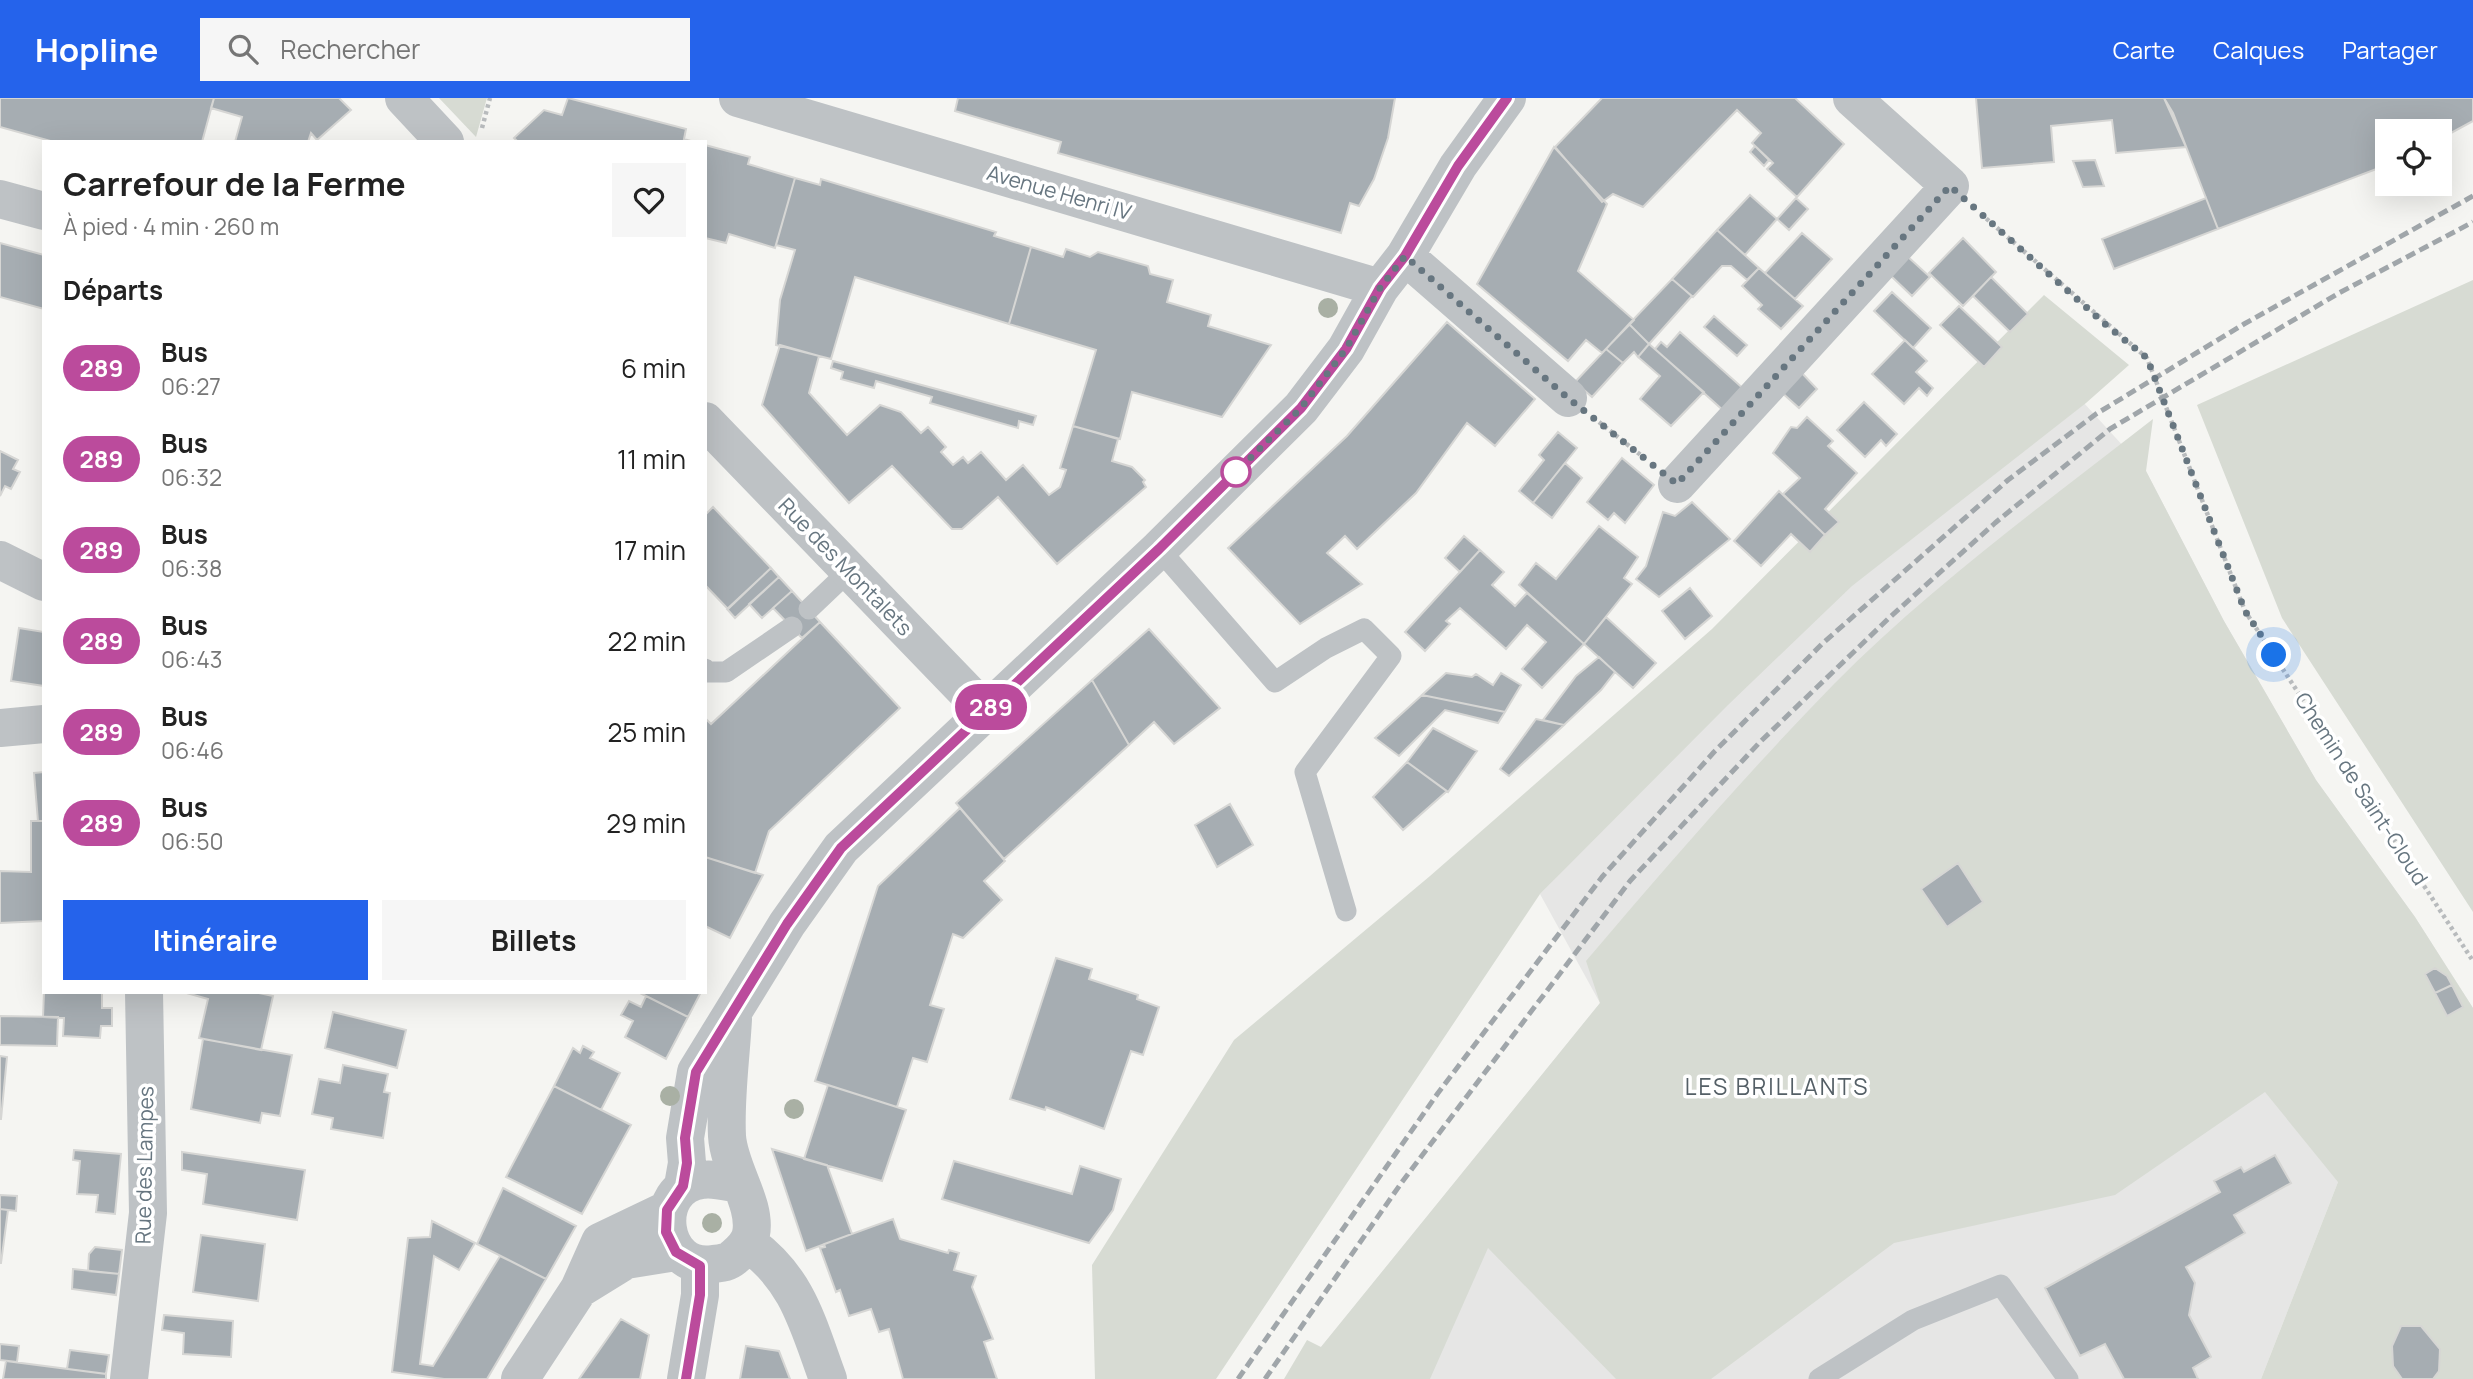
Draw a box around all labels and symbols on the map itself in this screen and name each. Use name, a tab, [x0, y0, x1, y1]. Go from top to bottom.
street label: Avenue Henri IV	[984, 158, 1135, 226]
unlabelled marker	[1221, 457, 1251, 487]
street label: Rue des Montalets	[773, 491, 919, 641]
your location	[2256, 637, 2291, 672]
line badge: 289	[951, 684, 1031, 730]
street label: Chemin de Saint-Cloud	[2289, 687, 2435, 890]
district label: LES BRILLANTS	[1685, 1070, 1869, 1102]
street label: Rue des Lampes	[129, 1086, 159, 1244]

